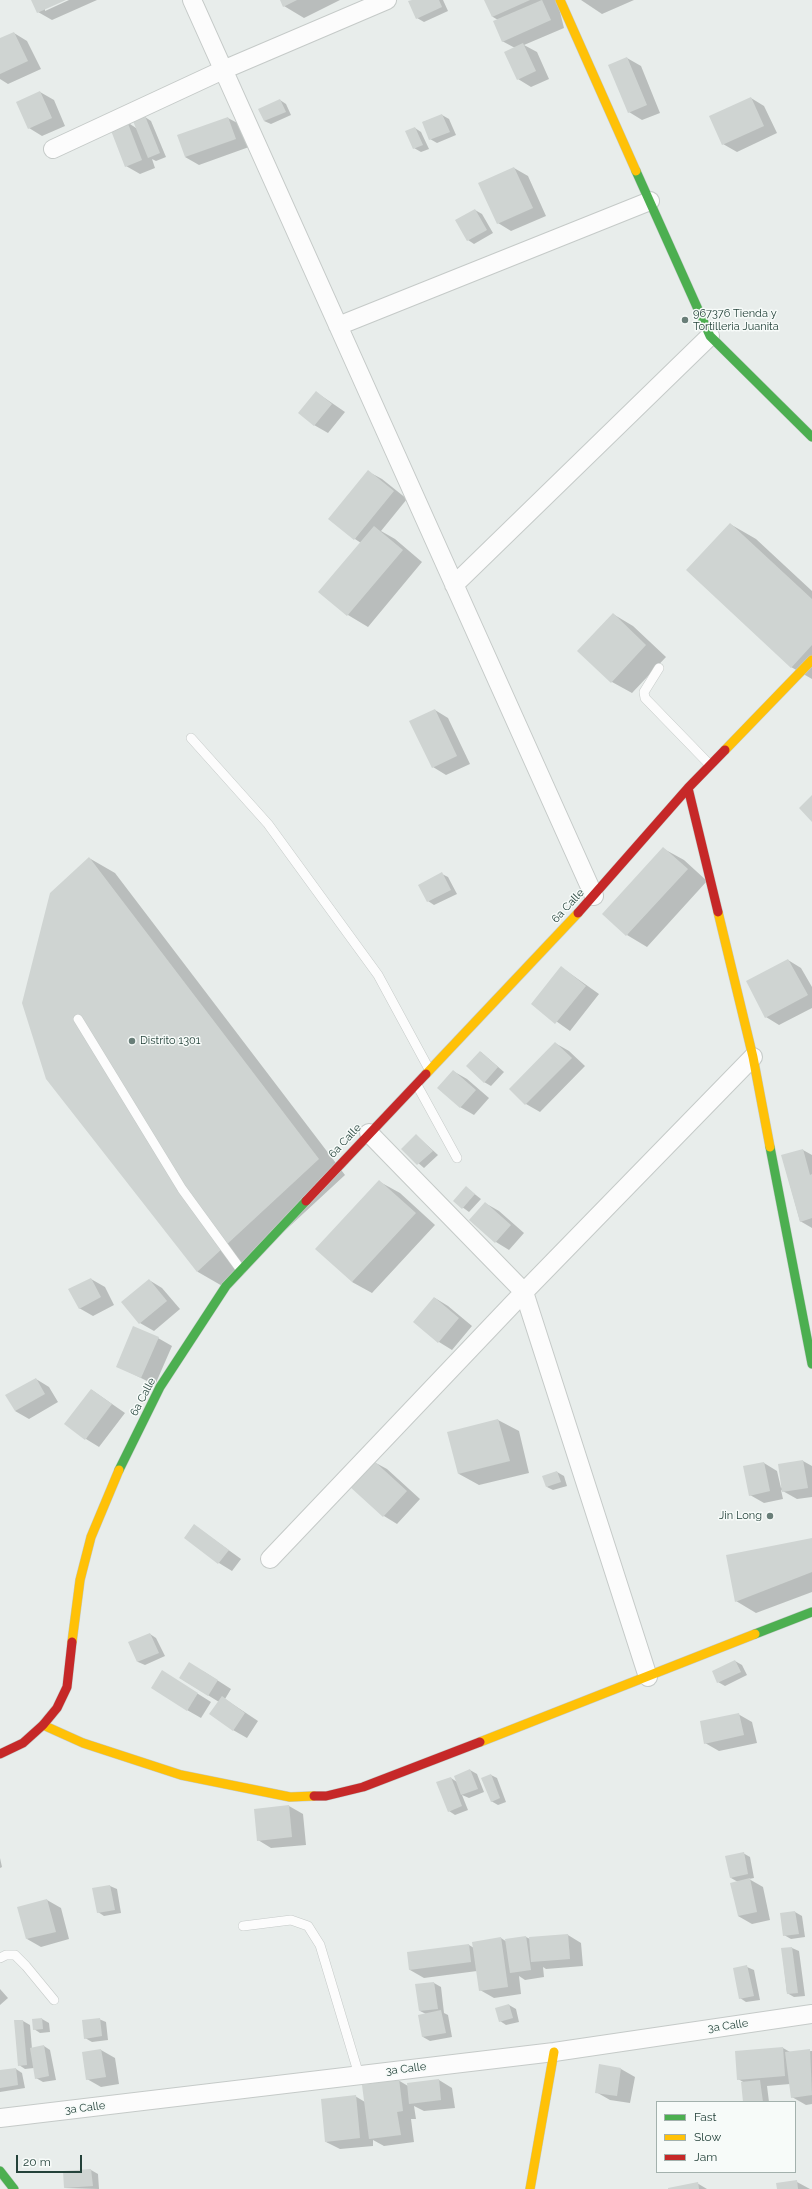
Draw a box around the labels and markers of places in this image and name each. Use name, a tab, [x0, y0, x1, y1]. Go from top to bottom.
place label: 967376 Tienda y Tortilleria Juanita	[693, 307, 779, 333]
marker: 967376 Tienda y Tortilleria Juanita	[680, 315, 690, 325]
place label: Distrito 1301	[140, 1034, 200, 1048]
marker: Distrito 1301	[127, 1036, 137, 1046]
place label: Jin Long	[719, 1509, 762, 1523]
marker: Jin Long	[765, 1511, 775, 1521]

